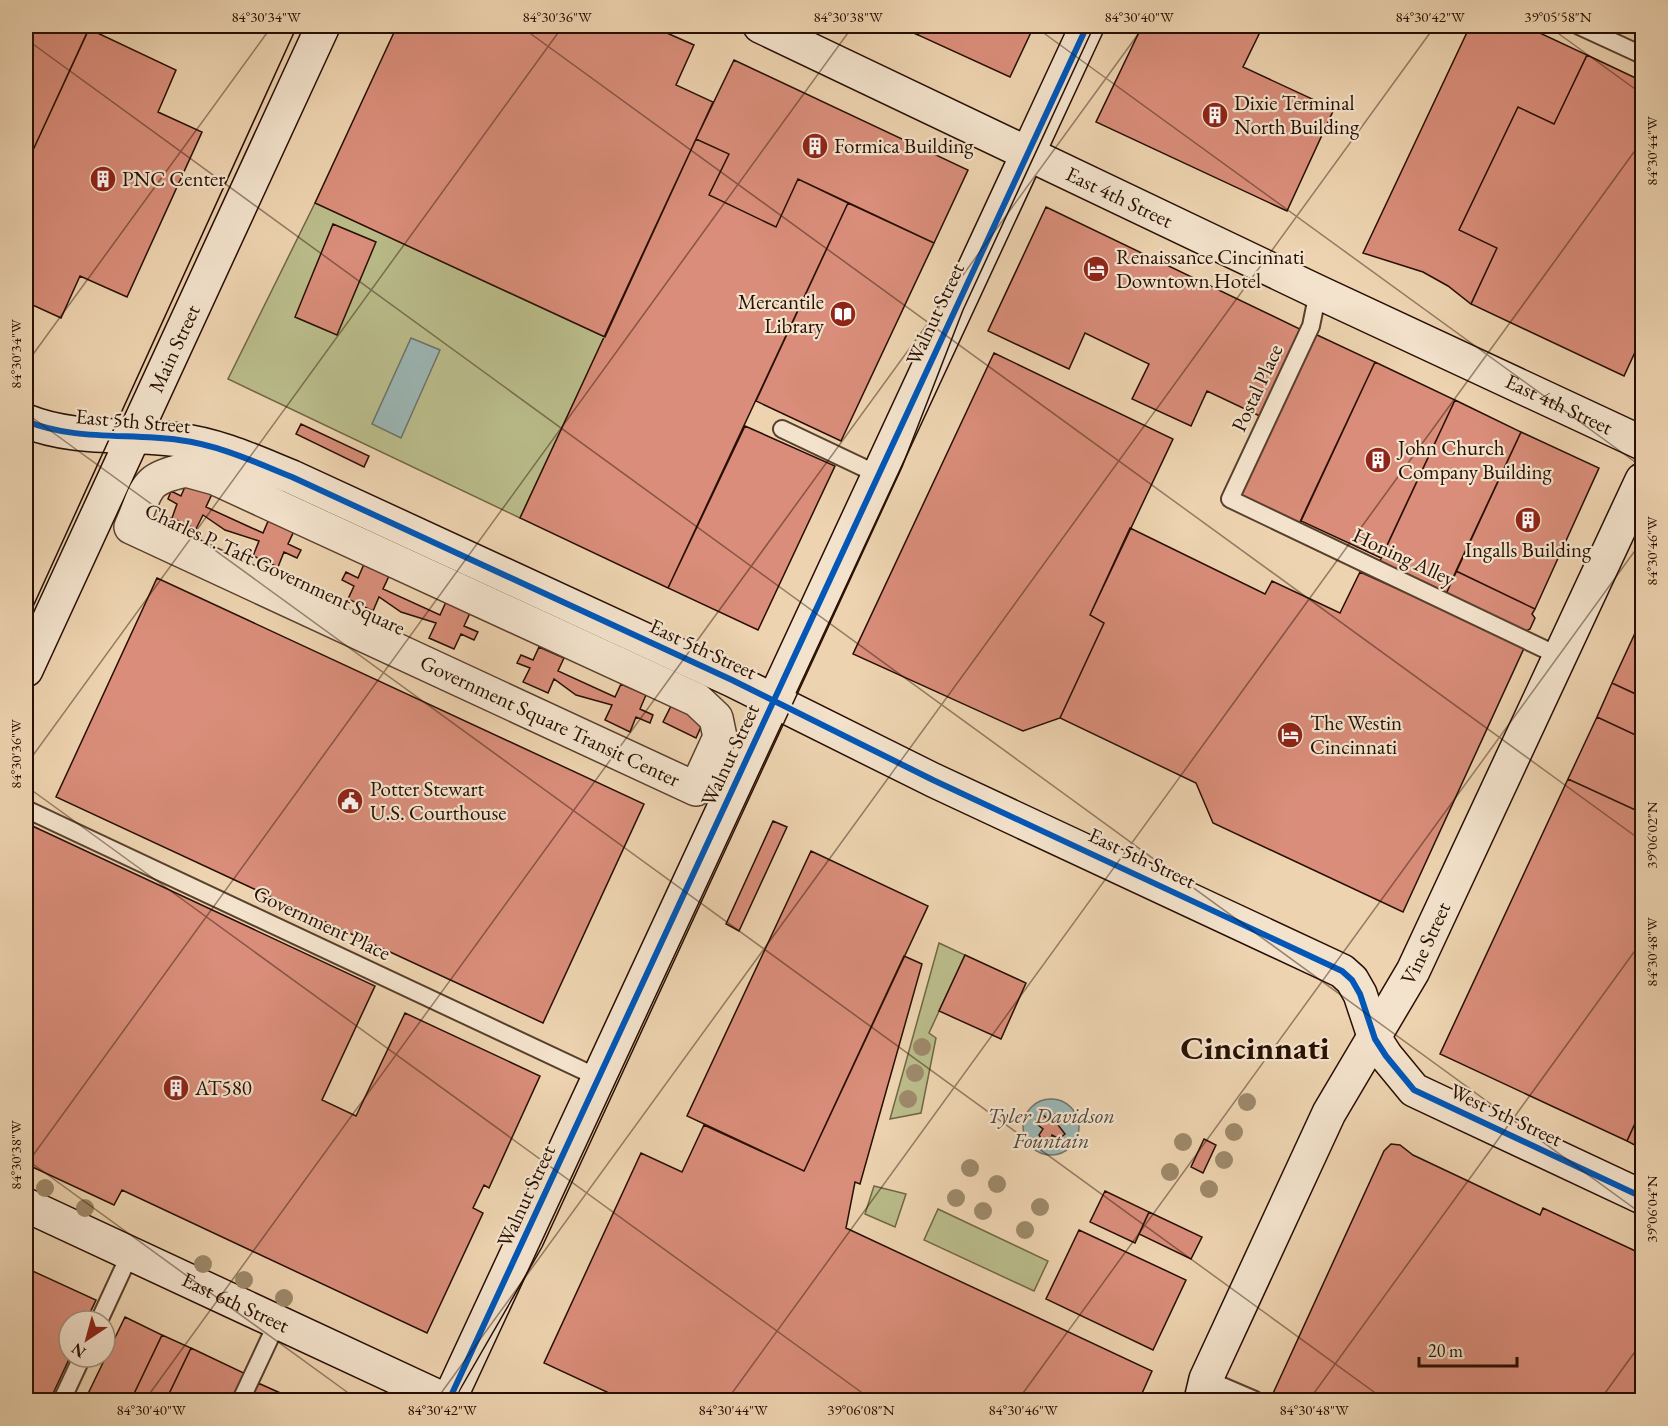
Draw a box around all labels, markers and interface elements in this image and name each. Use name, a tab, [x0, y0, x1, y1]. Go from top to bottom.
text: 84°30'34"W	[231, 7, 301, 26]
text: 84°30'36"W	[522, 7, 592, 26]
text: 84°30'38"W	[813, 7, 883, 26]
text: 84°30'40"W	[1104, 7, 1174, 26]
text: 84°30'42"W	[1395, 7, 1465, 26]
text: 39°05'58"N	[1524, 7, 1592, 26]
place label: Dixie Terminal North Building	[1234, 89, 1360, 140]
building icon: Dixie Terminal North Building	[1200, 100, 1230, 130]
text: 84°30'44"W	[1642, 116, 1661, 186]
building icon: Formica Building	[800, 131, 830, 161]
place label: Formica Building	[834, 132, 974, 159]
street label: East 4th Street	[1062, 160, 1178, 234]
building icon: PNC Center	[88, 164, 118, 194]
place label: PNC Center	[122, 165, 225, 192]
place label: Renaissance Cincinnati Downtown Hotel	[1116, 243, 1304, 294]
hotel icon: Renaissance Cincinnati Downtown Hotel	[1081, 254, 1111, 284]
street label: Walnut Street	[899, 258, 970, 369]
place label: Mercantile Library	[738, 288, 825, 339]
library icon: Mercantile Library	[828, 299, 858, 329]
street label: Main Street	[142, 300, 206, 396]
text: 84°30'34"W	[6, 319, 25, 389]
street label: Postal Place	[1225, 340, 1288, 436]
street label: East 4th Street	[1501, 367, 1617, 441]
street label: East 5th Street	[75, 402, 192, 439]
place label: John Church Company Building	[1396, 434, 1553, 485]
building icon: John Church Company Building	[1363, 445, 1393, 475]
street label: Charles P. Taft Government Square	[141, 496, 410, 641]
building icon: Ingalls Building	[1513, 505, 1543, 535]
text: 84°30'46"W	[1642, 516, 1661, 586]
street label: Honing Alley	[1349, 521, 1461, 592]
place label: Ingalls Building	[1465, 536, 1592, 563]
street label: East 5th Street	[645, 612, 761, 685]
street label: Government Square Transit Center	[416, 648, 684, 793]
street label: Walnut Street	[694, 699, 765, 810]
place label: The Westin Cincinnati	[1310, 709, 1402, 760]
text: 84°30'36"W	[6, 719, 25, 789]
hotel icon: The Westin Cincinnati	[1275, 720, 1305, 750]
place label: Potter Stewart U.S. Courthouse	[370, 775, 506, 826]
public building icon: Potter Stewart U.S. Courthouse	[335, 786, 365, 816]
text: 39°06'02"N	[1642, 801, 1661, 869]
street label: East 5th Street	[1084, 821, 1200, 894]
street label: Government Place	[249, 879, 395, 966]
street label: Vine Street	[1394, 897, 1456, 990]
text: 84°30'48"W	[1642, 917, 1661, 987]
district label: Cincinnati	[1180, 1026, 1330, 1069]
building icon: AT580	[161, 1073, 191, 1103]
place label: AT580	[194, 1074, 252, 1101]
street label: West 5th Street	[1446, 1077, 1567, 1152]
water label: Tyler Davidson Fountain	[987, 1101, 1115, 1155]
text: 84°30'38"W	[6, 1120, 25, 1190]
street label: Walnut Street	[490, 1140, 561, 1251]
text: 39°06'04"N	[1642, 1175, 1661, 1243]
street label: East 6th Street	[178, 1265, 294, 1339]
north arrow	[57, 1309, 117, 1369]
scale bar	[1419, 1330, 1516, 1368]
text: N	[67, 1338, 90, 1363]
text: 20 m	[1428, 1339, 1463, 1362]
text: 84°30'40"W	[116, 1400, 186, 1419]
text: 84°30'42"W	[407, 1400, 477, 1419]
text: 84°30'44"W	[698, 1400, 768, 1419]
text: 39°06'08"N	[827, 1400, 895, 1419]
text: 84°30'46"W	[988, 1400, 1058, 1419]
text: 84°30'48"W	[1279, 1400, 1349, 1419]

